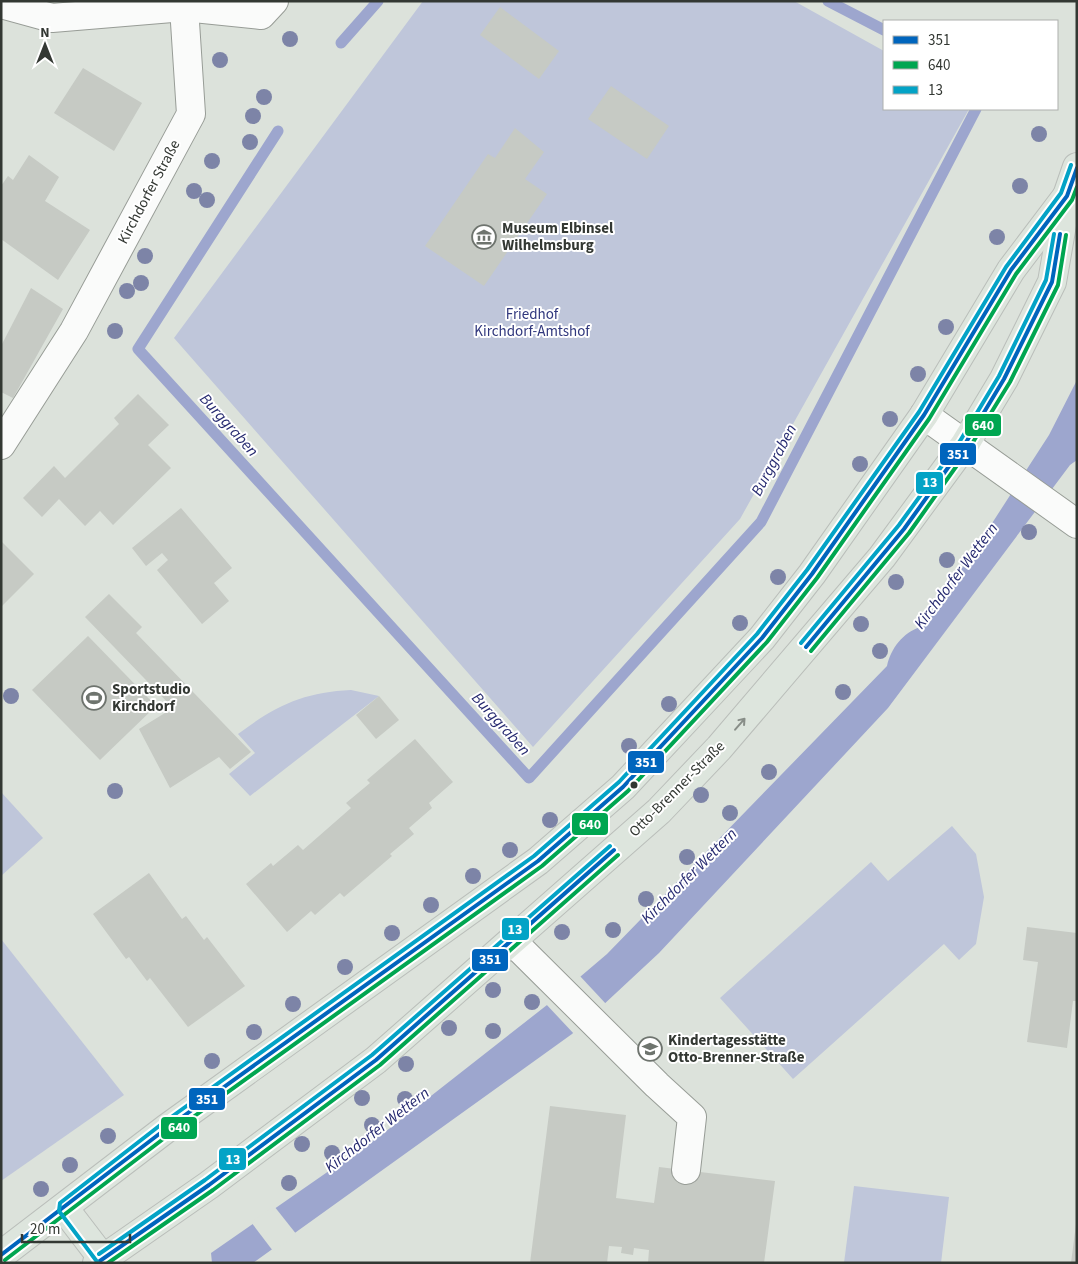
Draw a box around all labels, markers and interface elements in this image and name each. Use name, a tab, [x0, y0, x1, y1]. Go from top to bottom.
north arrow	[20, 20, 70, 70]
legend	[883, 20, 1058, 110]
text: N	[40, 23, 50, 43]
text: 351	[928, 30, 950, 51]
text: 640	[928, 55, 950, 76]
text: 13	[928, 80, 943, 101]
street label: Kirchdorfer Straße	[113, 136, 185, 248]
place label: Museum Elbinsel Wilhelmsburg	[502, 218, 614, 256]
museum icon: Museum Elbinsel Wilhelmsburg	[471, 224, 497, 250]
park label: Friedhof Kirchdorf-Amtshof	[474, 304, 590, 342]
water label: Burggraben	[195, 389, 263, 461]
line badge: 640	[964, 413, 1002, 437]
text: 640	[972, 416, 994, 436]
water label: Burggraben	[746, 420, 802, 500]
line badge: 351	[939, 442, 977, 466]
text: 351	[947, 445, 969, 465]
line badge: 13	[915, 471, 944, 495]
text: 13	[923, 473, 937, 493]
water label: Kirchdorfer Wettern	[909, 519, 1003, 633]
place label: Sportstudio Kirchdorf	[112, 679, 191, 717]
sports icon: Sportstudio Kirchdorf	[81, 685, 107, 711]
water label: Burggraben	[467, 688, 535, 760]
one-way arrow	[734, 717, 746, 730]
street label: Otto-Brenner-Straße	[624, 736, 730, 842]
line badge: 351	[627, 750, 665, 774]
text: 351	[635, 753, 657, 773]
unlabelled marker	[629, 780, 639, 790]
line badge: 640	[571, 812, 609, 836]
text: 640	[579, 815, 601, 835]
water label: Kirchdorfer Wettern	[636, 823, 742, 929]
line badge: 13	[501, 917, 530, 941]
text: 13	[508, 920, 522, 940]
line badge: 351	[471, 948, 509, 972]
text: 351	[479, 950, 501, 970]
place label: Kindertagesstätte Otto-Brenner-Straße	[668, 1030, 805, 1068]
school or university icon: Kindertagesstätte Otto-Brenner-Straße	[637, 1036, 663, 1062]
water label: Kirchdorfer Wettern	[320, 1082, 434, 1178]
line badge: 351	[188, 1087, 226, 1111]
text: 351	[196, 1090, 218, 1110]
line badge: 640	[160, 1116, 198, 1140]
text: 640	[168, 1118, 190, 1138]
line badge: 13	[218, 1147, 247, 1171]
text: 13	[226, 1150, 240, 1170]
scale bar	[22, 1212, 130, 1244]
text: 20 m	[30, 1219, 60, 1240]

